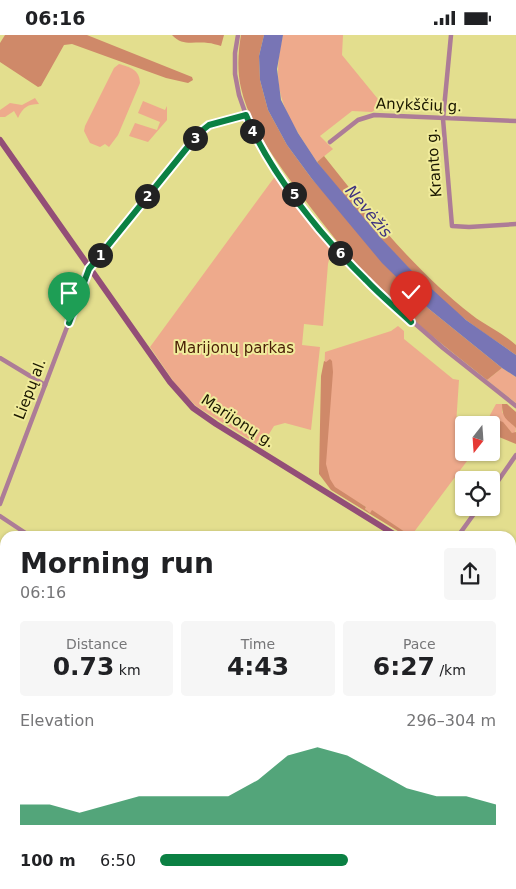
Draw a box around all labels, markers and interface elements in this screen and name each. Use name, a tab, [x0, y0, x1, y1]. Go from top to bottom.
text: 06:16	[25, 7, 85, 29]
street label: Anykščių g.	[376, 95, 462, 115]
pin: 4	[240, 119, 264, 143]
text: 4	[248, 123, 257, 139]
pin: 3	[182, 125, 208, 151]
street label: Kranto g.	[423, 128, 445, 198]
text: 3	[191, 130, 200, 146]
pin: 5	[282, 181, 306, 207]
water label: Nevėžis	[341, 181, 396, 241]
pin: 2	[134, 183, 160, 209]
text: 5	[290, 186, 299, 202]
text: 2	[143, 188, 152, 204]
pin: 6	[328, 241, 352, 265]
pin: 1	[88, 243, 112, 267]
text: 6	[336, 245, 345, 261]
text: 1	[96, 247, 105, 263]
pin	[390, 271, 432, 322]
pin	[48, 272, 90, 323]
icon: check	[397, 278, 425, 306]
icon: arrive	[55, 279, 83, 307]
park label: Marijonų parkas	[174, 339, 294, 357]
street label: Liepų al.	[10, 356, 50, 422]
street label: Marijonų g.	[198, 391, 278, 451]
north arrow	[455, 416, 500, 461]
map controls	[455, 416, 500, 516]
button: locate	[455, 471, 500, 516]
text: Morning run	[20, 547, 214, 580]
button: share	[444, 548, 496, 600]
text: 06:16	[20, 583, 66, 602]
text: Distance	[66, 636, 127, 652]
text: Time	[241, 636, 275, 652]
text: Pace	[403, 636, 436, 652]
text: 0.73	[53, 652, 114, 681]
text: 4:43	[227, 652, 289, 681]
text: 6:27	[373, 652, 435, 681]
text: km	[114, 662, 141, 678]
text: /km	[435, 662, 466, 678]
text: Elevation	[20, 711, 94, 730]
text: 296–304 m	[406, 711, 496, 730]
text: 100 m	[20, 851, 76, 870]
text: 6:50	[100, 851, 136, 870]

